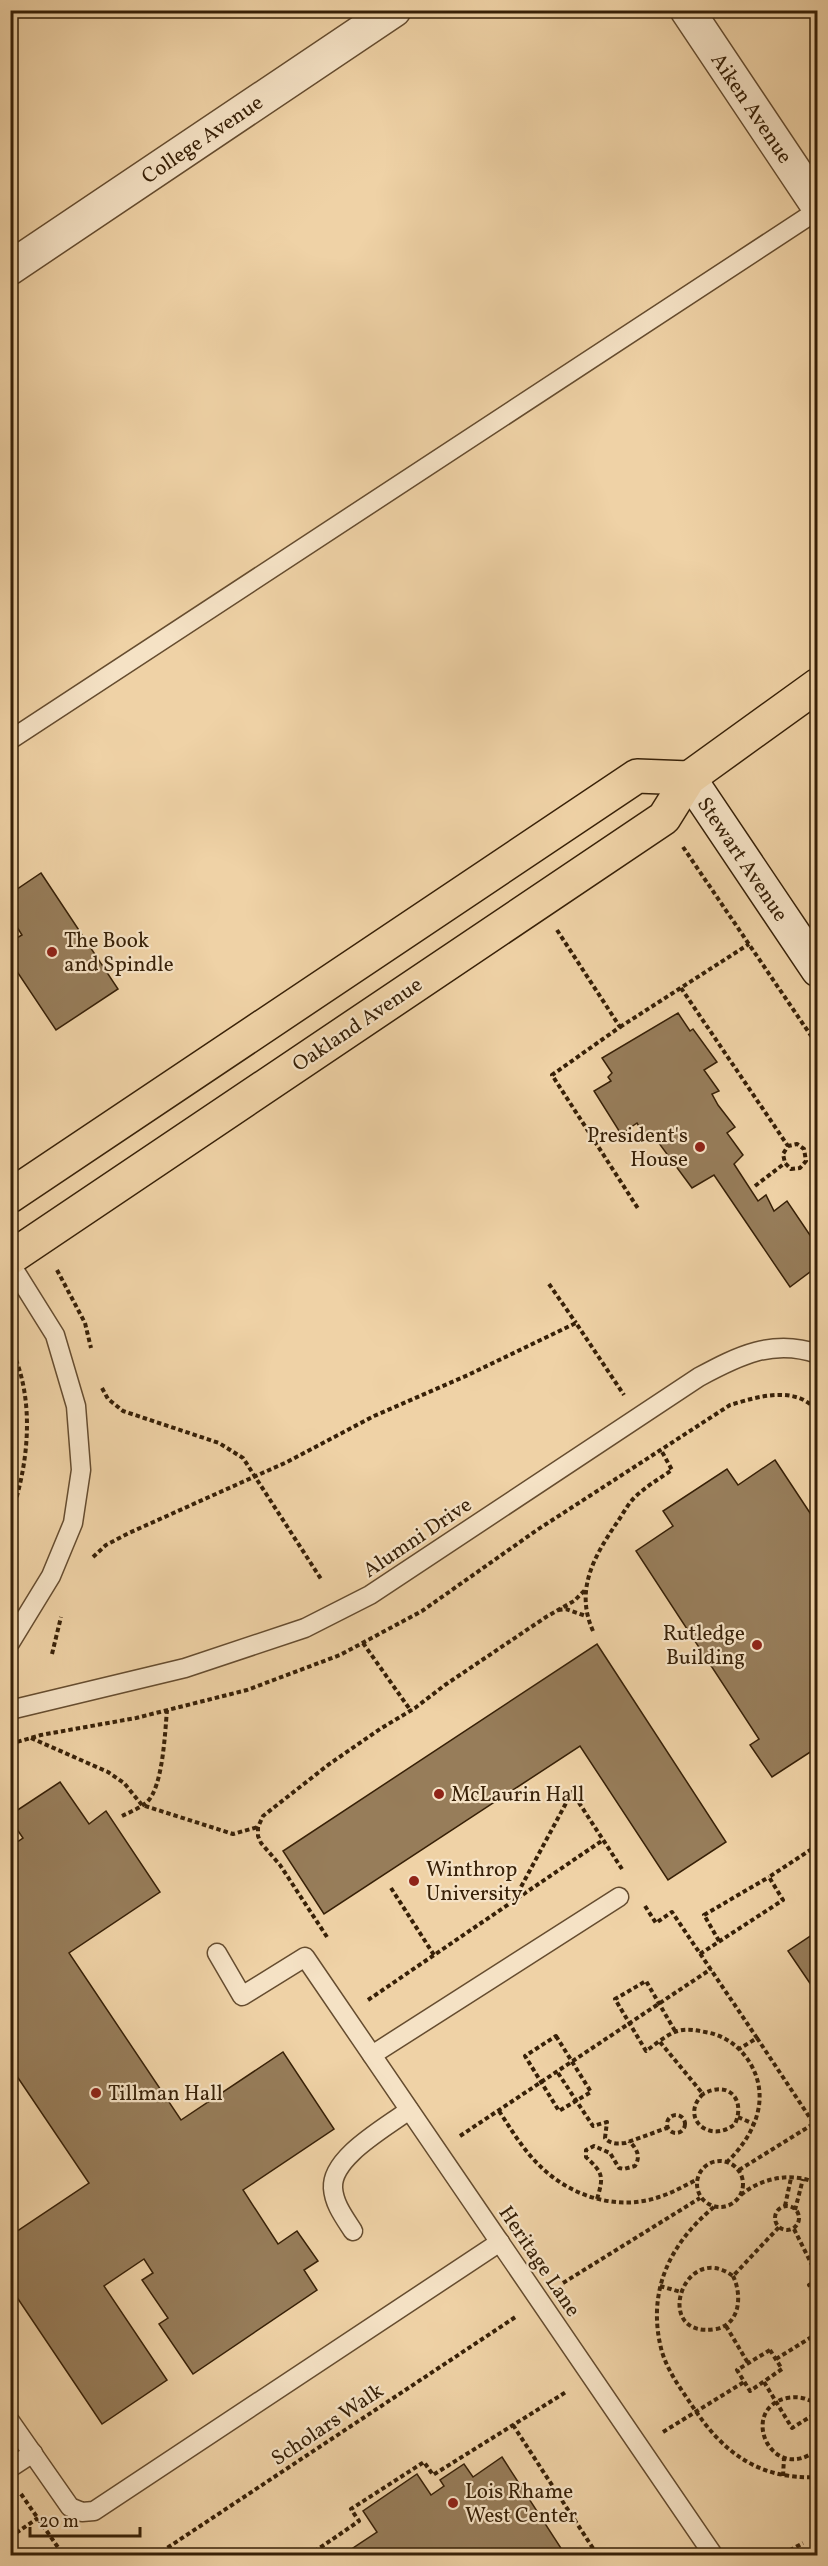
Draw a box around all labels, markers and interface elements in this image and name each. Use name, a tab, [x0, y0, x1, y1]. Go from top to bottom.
street label: Aiken Avenue	[703, 48, 798, 170]
street label: College Avenue	[136, 89, 269, 192]
street label: Stewart Avenue	[689, 792, 794, 928]
place label: The Book and Spindle	[64, 927, 174, 980]
marker: The Book and Spindle	[45, 945, 59, 959]
street label: Oakland Avenue	[287, 971, 429, 1080]
place label: President's House	[587, 1122, 688, 1175]
marker: President's House	[693, 1140, 707, 1154]
street label: Alumni Drive	[358, 1491, 478, 1585]
place label: Rutledge Building	[663, 1620, 745, 1673]
marker: Rutledge Building	[750, 1638, 764, 1652]
place label: McLaurin Hall	[451, 1781, 584, 1810]
marker: McLaurin Hall	[432, 1787, 446, 1801]
place label: Winthrop University	[426, 1856, 523, 1909]
marker: Winthrop University	[407, 1874, 421, 1888]
place label: Tillman Hall	[108, 2080, 223, 2109]
marker: Tillman Hall	[89, 2086, 103, 2100]
street label: Heritage Lane	[491, 2201, 587, 2323]
street label: Scholars Walk	[266, 2377, 390, 2474]
place label: Lois Rhame West Center	[465, 2478, 577, 2531]
marker: Lois Rhame West Center	[446, 2496, 460, 2510]
scale bar	[30, 2500, 140, 2538]
text: 20 m	[39, 2510, 79, 2535]

